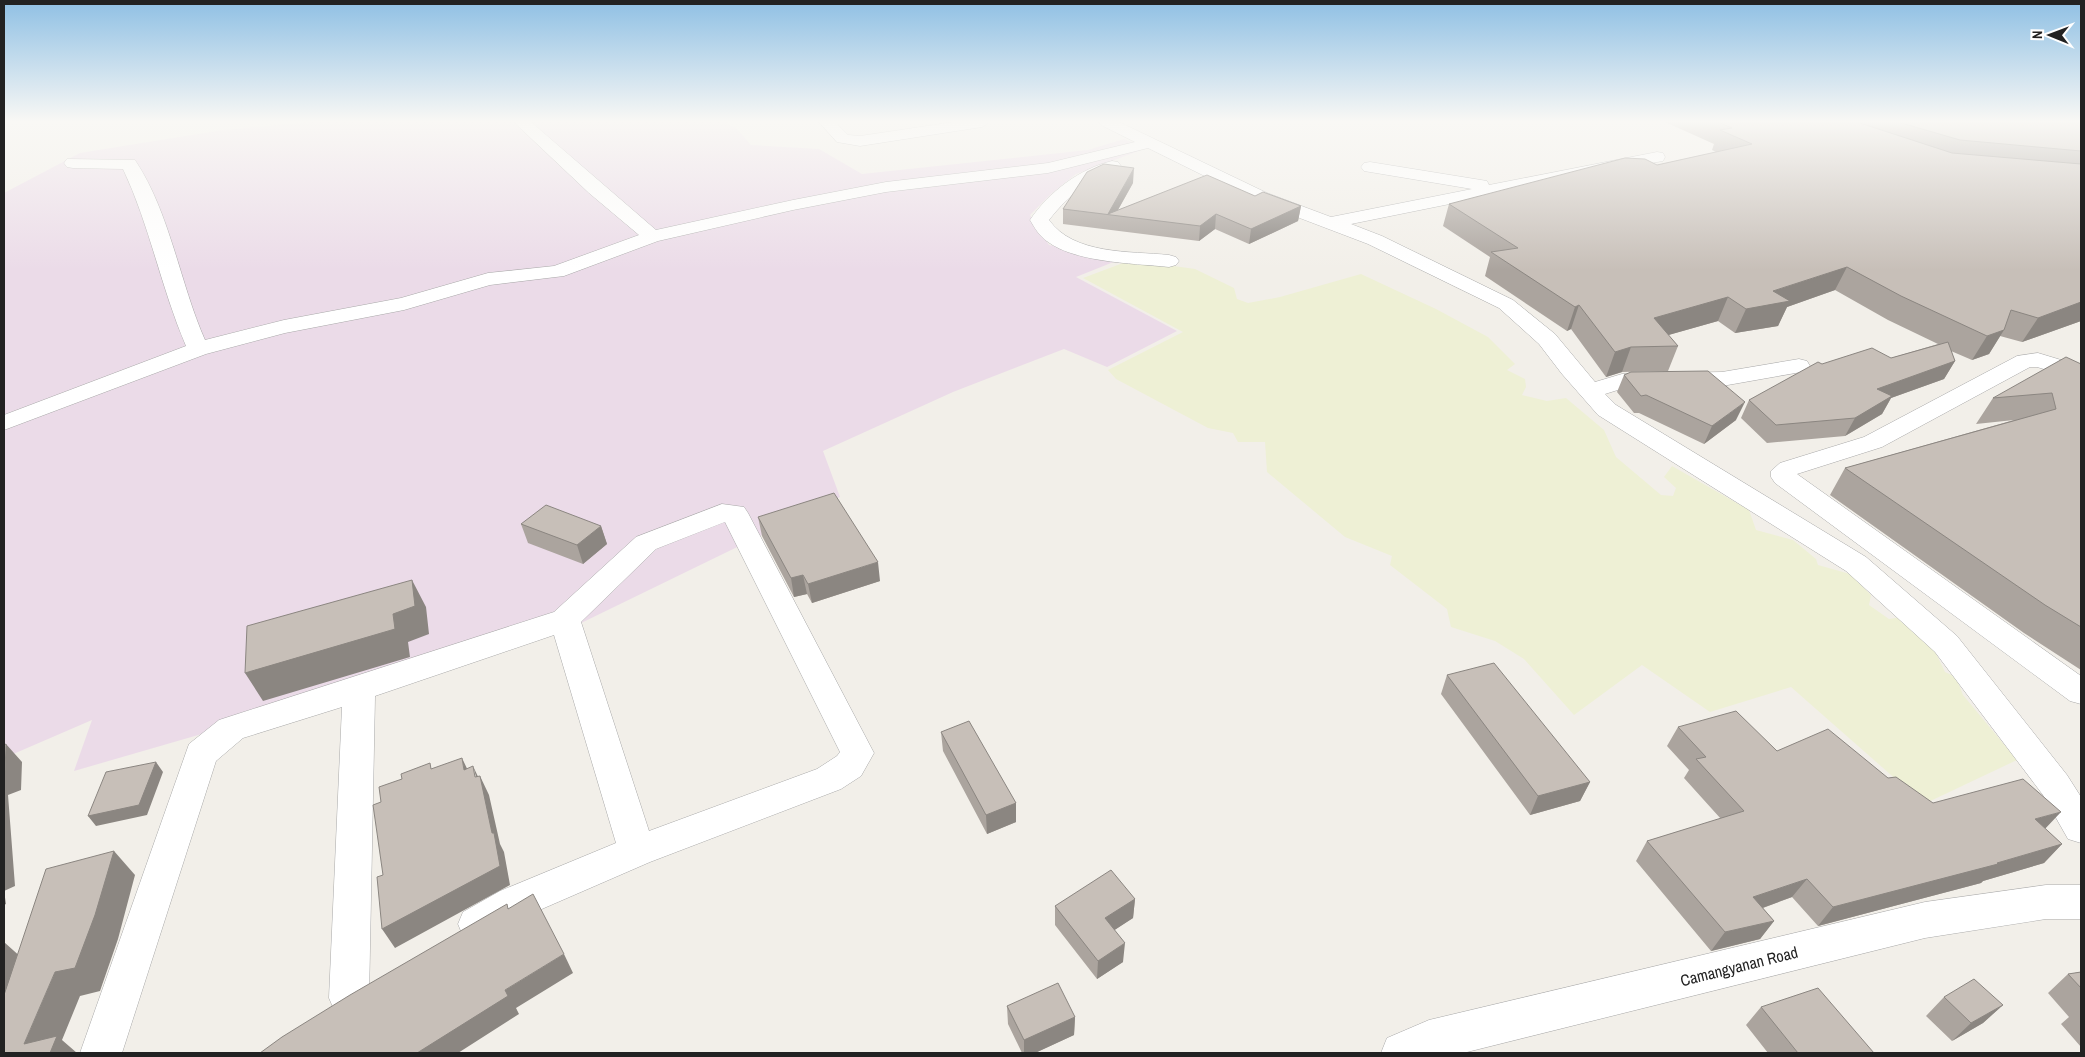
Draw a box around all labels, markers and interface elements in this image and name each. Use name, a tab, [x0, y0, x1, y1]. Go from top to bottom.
north arrow	[2025, 10, 2075, 60]
text: N	[2028, 30, 2046, 39]
street label: Camangyanan Road	[1678, 941, 1800, 991]

